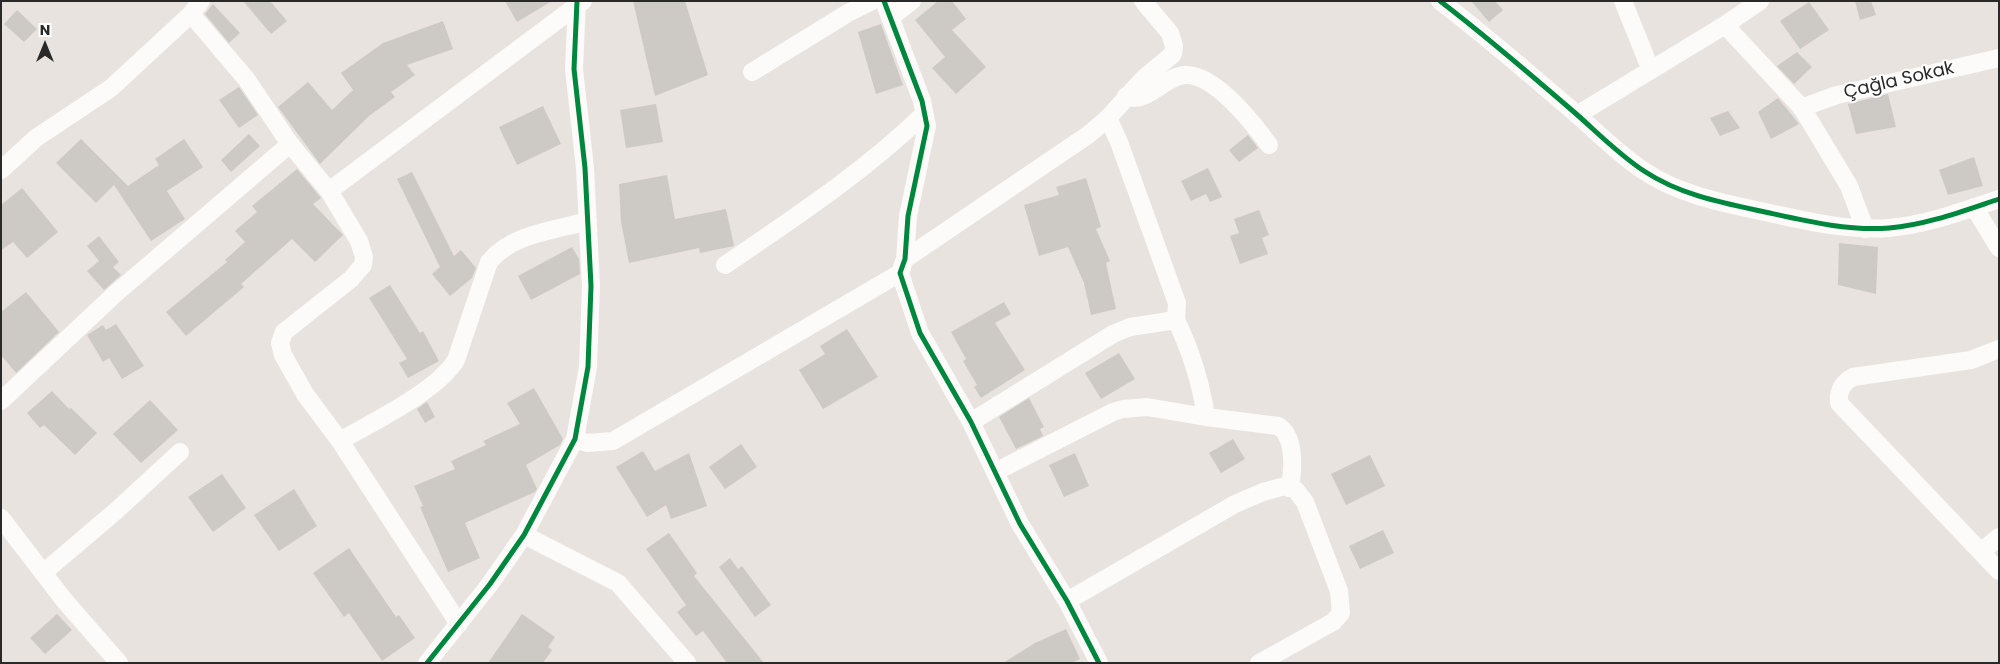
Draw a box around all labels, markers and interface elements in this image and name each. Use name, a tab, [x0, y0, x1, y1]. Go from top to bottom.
north arrow	[20, 20, 70, 70]
text: N	[40, 20, 50, 40]
street label: Çağla Sokak	[1842, 58, 1956, 104]

